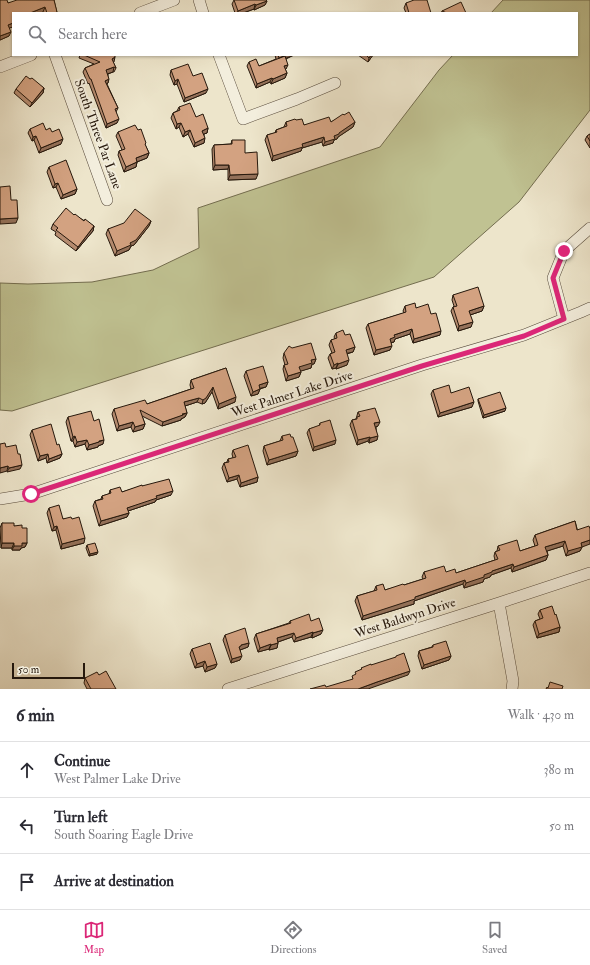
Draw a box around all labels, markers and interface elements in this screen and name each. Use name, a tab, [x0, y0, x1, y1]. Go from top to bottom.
search box	[12, 12, 578, 56]
icon: search	[26, 23, 48, 45]
text: Search here	[58, 25, 127, 44]
street label: South Three Par Lane	[71, 77, 126, 192]
route end	[555, 242, 573, 260]
street label: West Palmer Lake Drive	[228, 367, 355, 421]
route start	[22, 485, 40, 503]
street label: West Baldwyn Drive	[351, 594, 458, 643]
scale bar	[12, 661, 85, 680]
text: 50 m	[18, 663, 39, 676]
text: 6 min	[16, 705, 55, 726]
text: Walk · 430 m	[508, 707, 574, 723]
text: Continue	[54, 752, 110, 771]
icon: ahead	[16, 759, 38, 781]
text: 380 m	[543, 762, 574, 778]
text: West Palmer Lake Drive	[54, 771, 181, 787]
text: Turn left	[54, 808, 108, 827]
icon: left	[16, 815, 38, 837]
text: 50 m	[549, 818, 574, 834]
text: South Soaring Eagle Drive	[54, 827, 193, 843]
icon: arrive	[16, 871, 38, 893]
text: Arrive at destination	[54, 872, 174, 891]
tab: Map	[83, 919, 105, 956]
tab: Directions	[270, 919, 317, 956]
tab: Saved	[482, 919, 507, 956]

